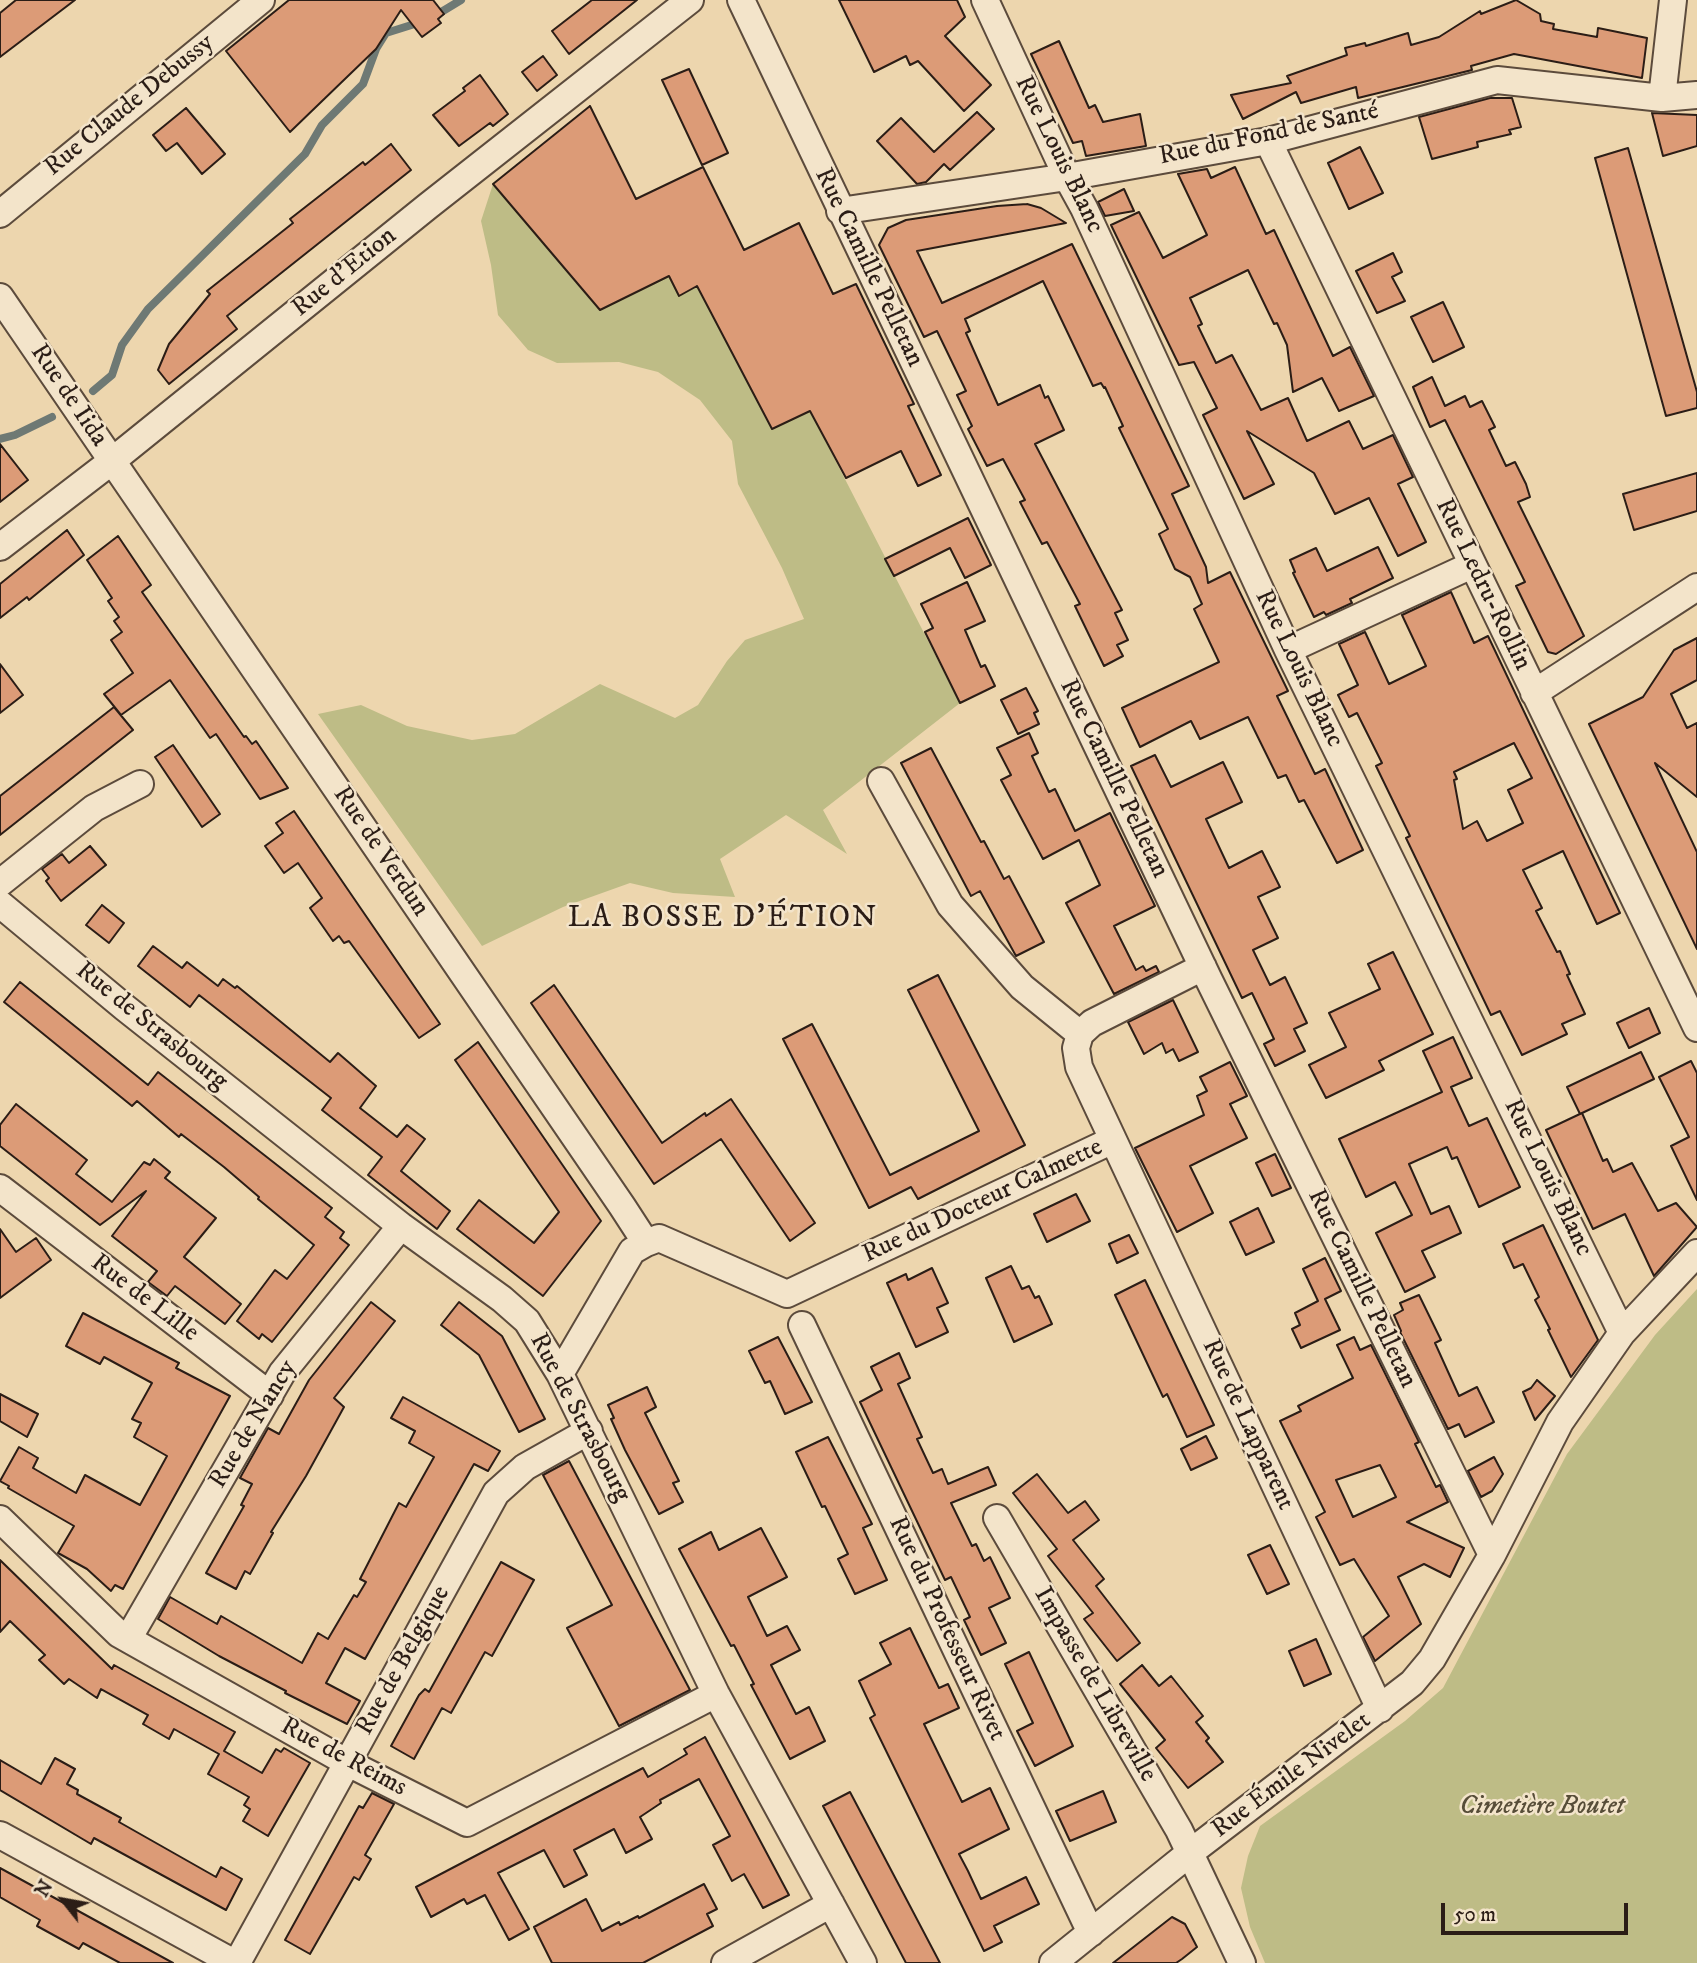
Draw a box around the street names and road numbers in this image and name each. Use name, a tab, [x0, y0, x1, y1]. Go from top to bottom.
street label: Rue Claude Debussy	[39, 28, 221, 184]
street label: Rue Louis Blanc	[1007, 71, 1109, 239]
street label: Rue du Fond de Santé	[1156, 96, 1382, 174]
street label: Rue Camille Pelletan	[806, 163, 930, 373]
street label: Rue d'Etion	[286, 221, 404, 325]
street label: Rue de Iida	[22, 339, 114, 453]
street label: Rue Ledru-Rollin	[1427, 494, 1537, 676]
street label: Rue Louis Blanc	[1247, 585, 1349, 753]
street label: Rue Camille Pelletan	[1051, 674, 1175, 884]
street label: Rue de Verdun	[325, 781, 435, 923]
street label: Rue de Strasbourg	[69, 956, 233, 1098]
street label: Rue Louis Blanc	[1496, 1094, 1598, 1262]
street label: Rue du Docteur Calmette	[858, 1133, 1108, 1271]
street label: Rue Camille Pelletan	[1299, 1184, 1423, 1394]
street label: Rue de Lille	[84, 1248, 204, 1350]
street label: Rue de Strasbourg	[521, 1328, 637, 1508]
street label: Rue de Lapparent	[1194, 1335, 1300, 1515]
street label: Rue de Nancy	[203, 1355, 305, 1495]
street label: Rue du Professeur Rivet	[880, 1512, 1012, 1746]
street label: Rue de Belgique	[350, 1581, 458, 1741]
street label: Impasse de Libreville	[1026, 1582, 1162, 1788]
street label: Rue Émile Nivelet	[1206, 1706, 1378, 1846]
street label: Rue de Reims	[275, 1712, 411, 1804]

